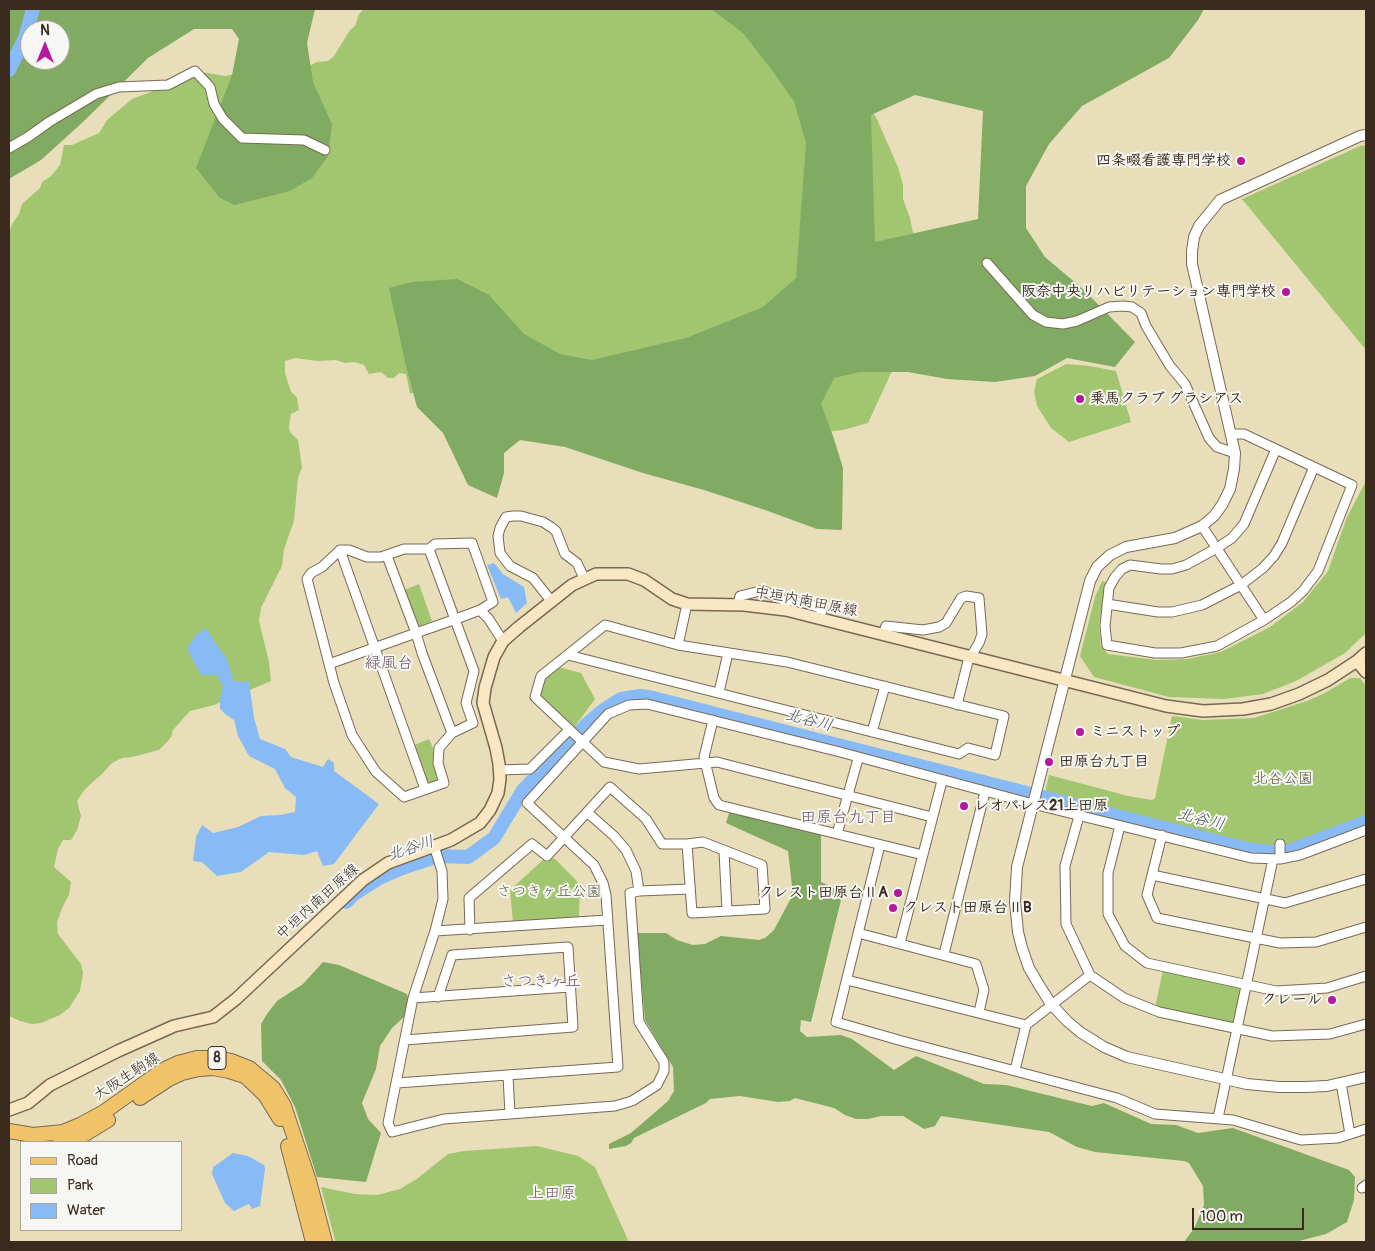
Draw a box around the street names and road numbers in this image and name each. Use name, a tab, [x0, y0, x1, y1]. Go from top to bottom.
street label: 中垣内南田原線	[753, 583, 859, 621]
street label: 中垣内南田原線	[273, 860, 363, 944]
road number: 8	[208, 1046, 226, 1070]
street label: 大阪生駒線	[91, 1049, 163, 1105]

